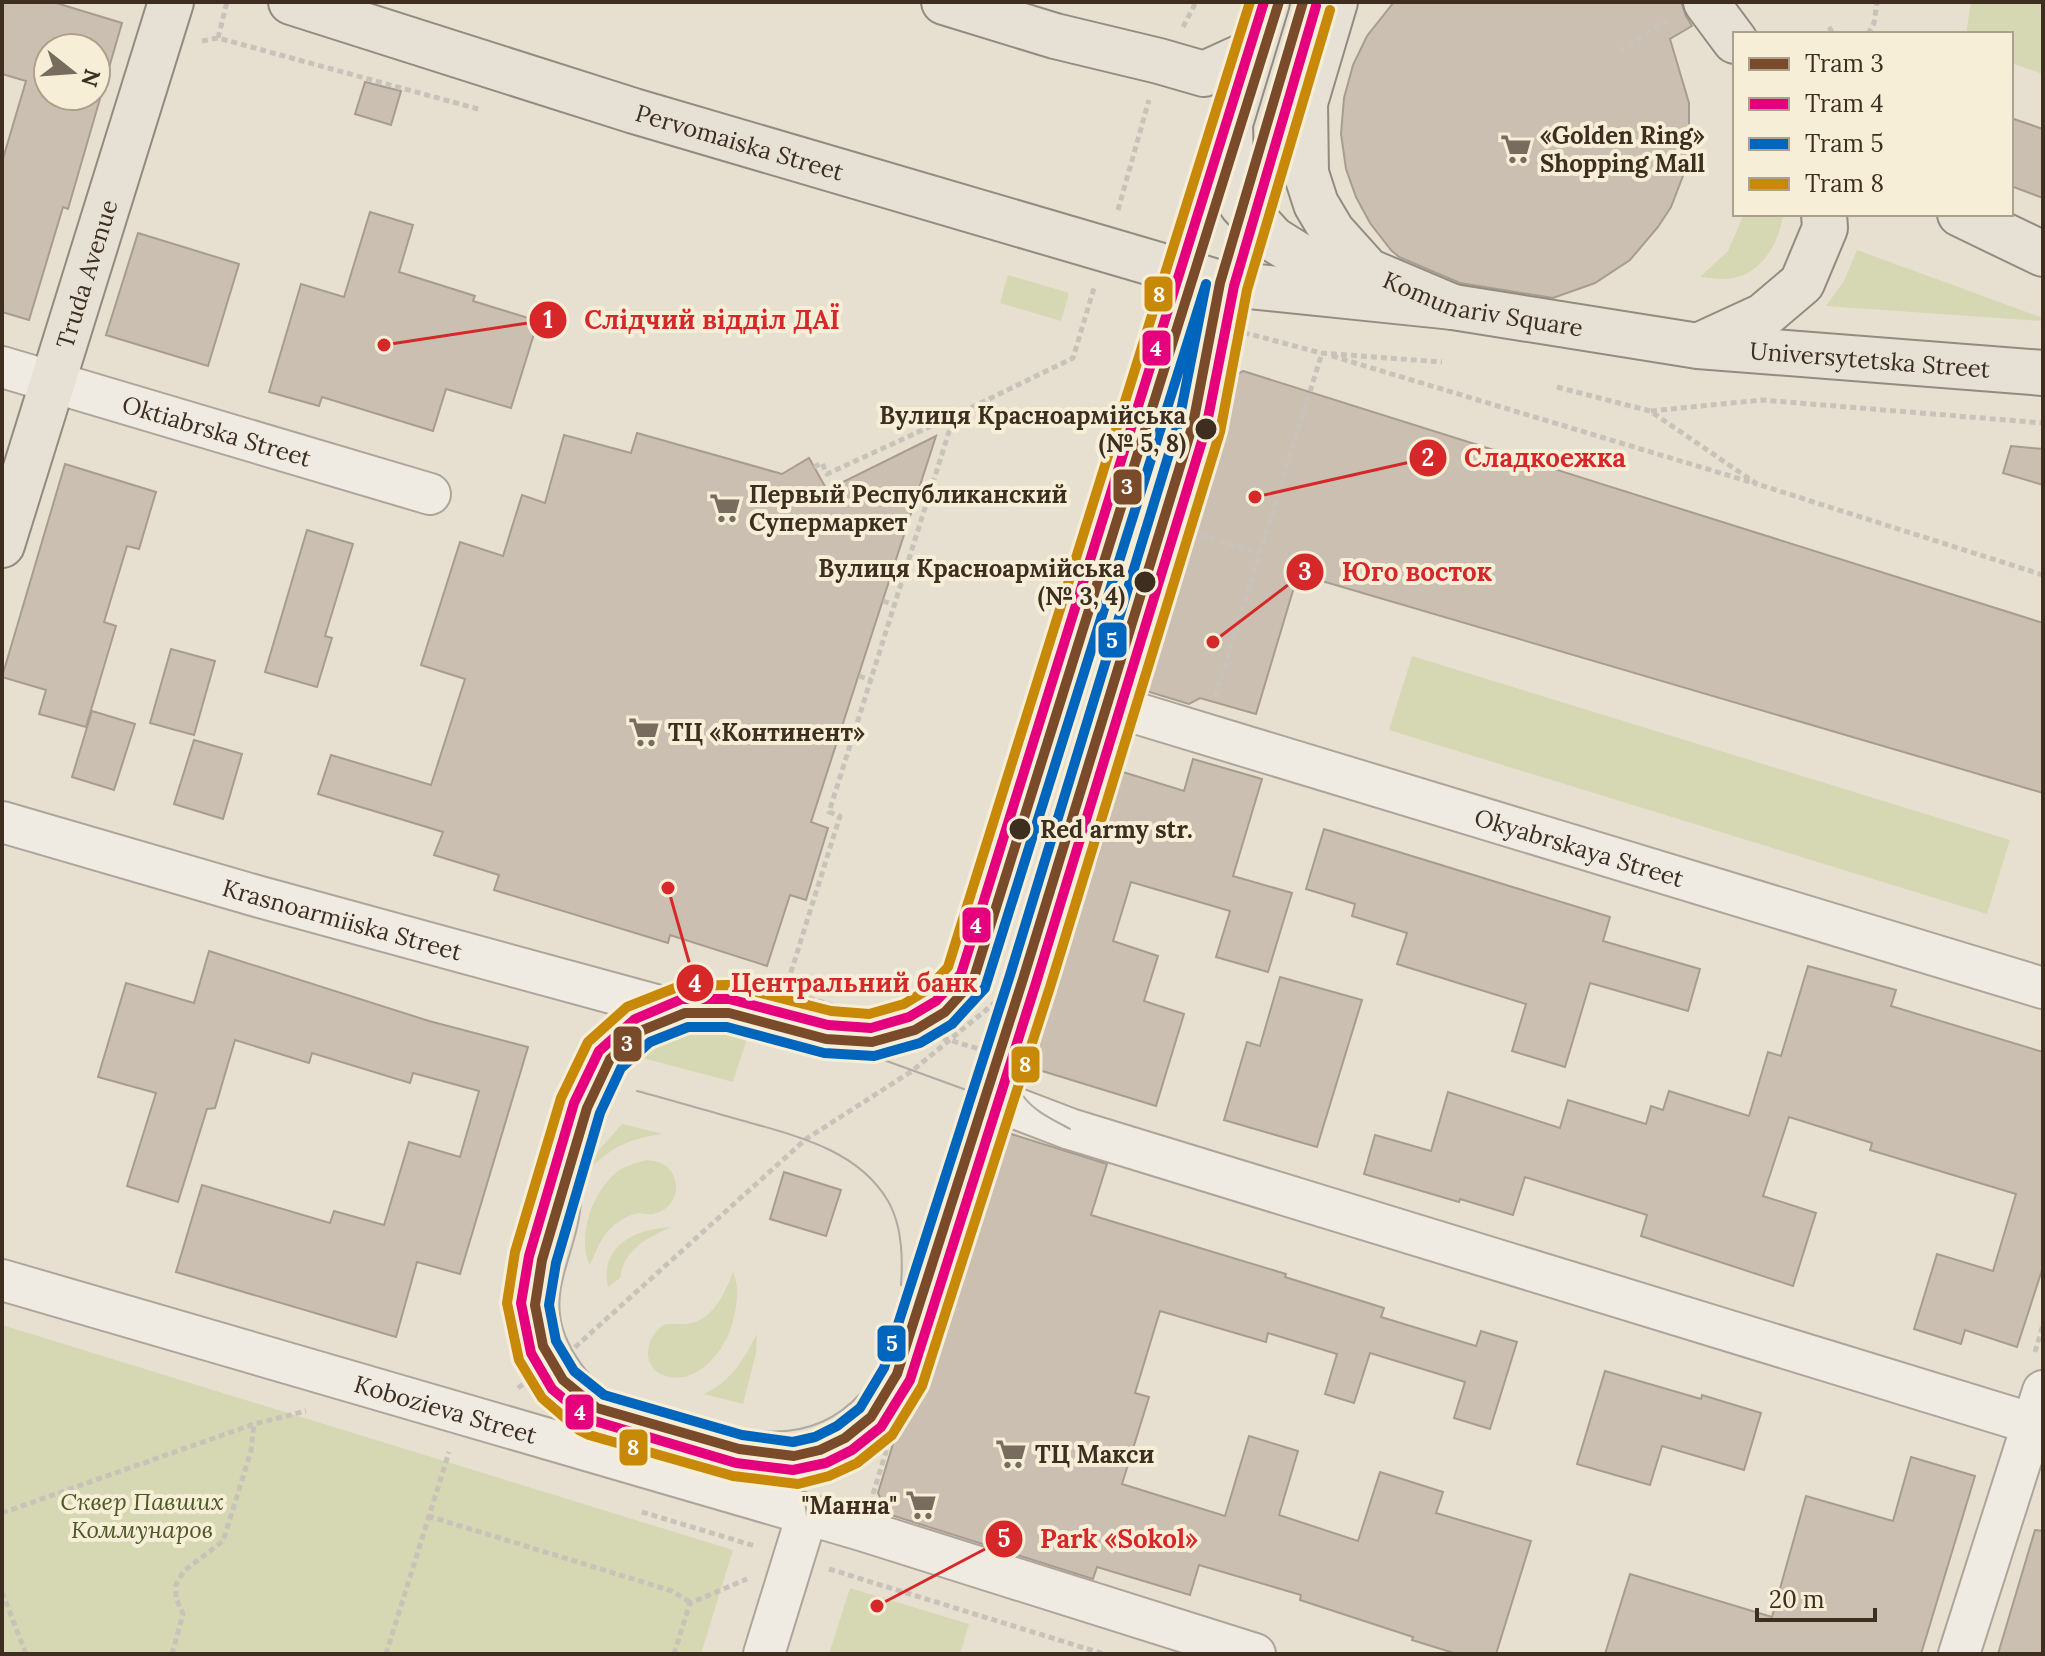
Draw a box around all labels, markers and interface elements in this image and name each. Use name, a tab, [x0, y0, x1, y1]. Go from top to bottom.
north arrow	[32, 32, 112, 112]
legend	[1733, 32, 2013, 216]
text: Tram 3	[1805, 48, 1884, 79]
text: N	[75, 66, 107, 90]
text: Tram 4	[1805, 88, 1883, 119]
street label: Pervomaiska Street	[632, 97, 848, 187]
place label: «Golden Ring» Shopping Mall	[1540, 120, 1705, 179]
text: Tram 5	[1805, 128, 1883, 159]
supermarket icon: «Golden Ring» Shopping Mall	[1499, 132, 1533, 166]
text: Tram 8	[1805, 168, 1884, 199]
street label: Truda Avenue	[49, 196, 124, 352]
street label: Komunariv Square	[1378, 264, 1585, 343]
line badge: 8	[1143, 275, 1174, 313]
text: 8	[1153, 280, 1165, 308]
callout: Слідчий відділ ДАЇ	[528, 295, 856, 345]
text: Слідчий відділ ДАЇ	[584, 303, 840, 336]
text: 1	[543, 304, 553, 335]
line badge: 4	[1141, 329, 1172, 367]
text: 4	[1150, 334, 1162, 362]
street label: Universytetska Street	[1749, 335, 1992, 384]
street label: Oktiabrska Street	[119, 388, 316, 474]
place label: Вулиця Красноармійська (№ 5, 8)	[879, 400, 1186, 459]
marker: Вулиця Красноармійська (№ 5, 8)	[1193, 416, 1219, 442]
callout: Сладкоежка	[1408, 433, 1642, 483]
text: Сладкоежка	[1464, 441, 1626, 474]
text: 2	[1422, 442, 1434, 473]
line badge: 3	[1112, 468, 1143, 506]
text: 3	[1121, 472, 1133, 500]
place label: Первый Республиканский Супермаркет	[749, 479, 1068, 538]
supermarket icon: Первый Республиканский Супермаркет	[708, 491, 742, 525]
callout: Юго восток	[1285, 547, 1508, 597]
place label: Вулиця Красноармійська (№ 3, 4)	[818, 553, 1125, 612]
text: Юго восток	[1342, 555, 1492, 588]
text: 3	[1298, 556, 1312, 587]
marker: Вулиця Красноармійська (№ 3, 4)	[1132, 569, 1158, 595]
line badge: 5	[1097, 621, 1128, 659]
text: 5	[1106, 626, 1118, 654]
supermarket icon: ТЦ «Континент»	[627, 715, 661, 749]
place label: ТЦ «Континент»	[668, 717, 865, 748]
street label: Okyabrskaya Street	[1471, 801, 1688, 894]
place label: Red army str.	[1040, 814, 1193, 845]
marker: Red army str.	[1007, 816, 1033, 842]
street label: Krasnoarmiiska Street	[219, 871, 466, 967]
line badge: 4	[961, 906, 992, 944]
text: 4	[970, 911, 982, 939]
callout: Центральний банк	[675, 958, 994, 1008]
text: Центральний банк	[730, 966, 978, 999]
text: 4	[688, 968, 702, 999]
line badge: 3	[612, 1025, 643, 1063]
text: 3	[621, 1029, 633, 1057]
line badge: 8	[1010, 1045, 1041, 1084]
text: 8	[1019, 1050, 1031, 1078]
line badge: 5	[876, 1324, 907, 1363]
text: 5	[886, 1329, 898, 1357]
street label: Kobozieva Street	[351, 1368, 541, 1451]
line badge: 4	[564, 1393, 595, 1431]
text: 4	[574, 1398, 586, 1426]
line badge: 8	[618, 1428, 649, 1467]
text: 8	[627, 1433, 639, 1461]
supermarket icon: ТЦ Макси	[994, 1437, 1028, 1471]
place label: ТЦ Макси	[1035, 1439, 1154, 1470]
park label: Сквер Павших Коммунаров	[60, 1486, 224, 1545]
supermarket icon: "Манна"	[904, 1488, 938, 1522]
place label: "Манна"	[801, 1490, 897, 1521]
callout: Park «Sokol»	[984, 1514, 1214, 1564]
text: Park «Sokol»	[1040, 1522, 1198, 1555]
text: 5	[998, 1523, 1011, 1554]
scale bar	[1757, 1572, 1875, 1622]
text: 20 m	[1769, 1584, 1825, 1615]

